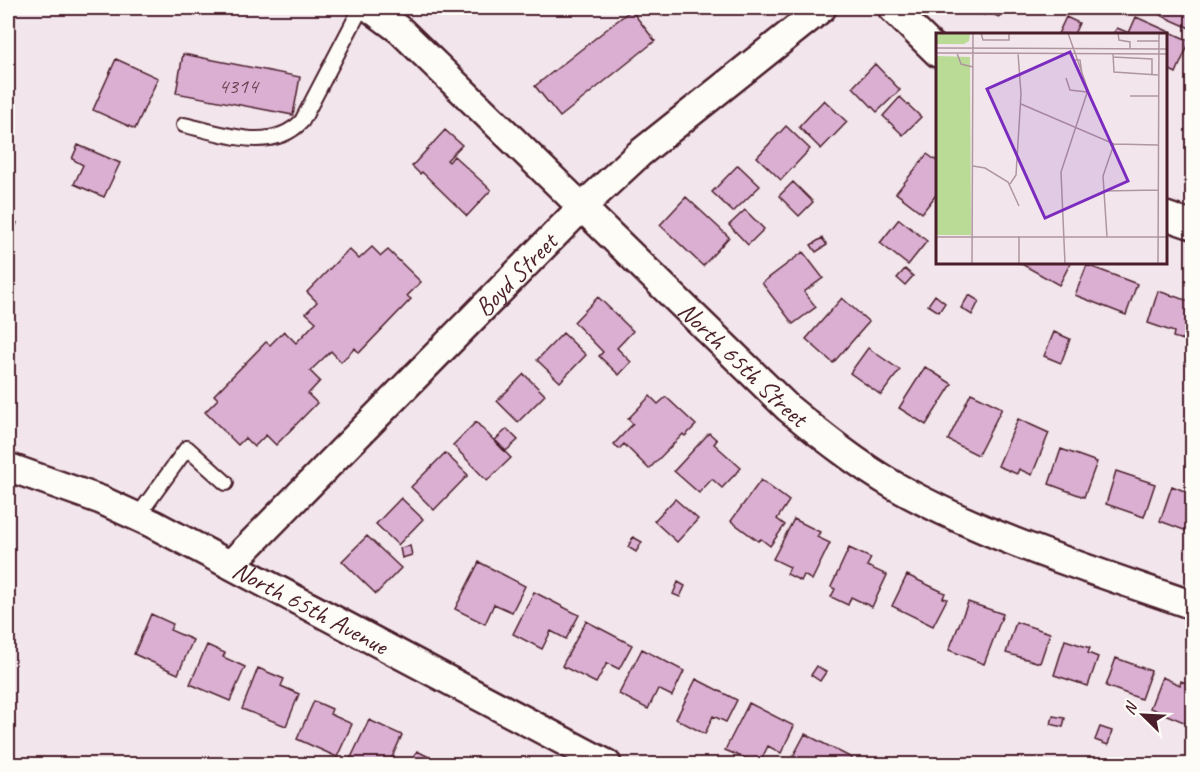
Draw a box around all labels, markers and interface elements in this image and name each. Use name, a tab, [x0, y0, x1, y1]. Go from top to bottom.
inset map	[936, 33, 1167, 264]
house number: 4314	[218, 72, 260, 100]
street label: Boyd Street	[468, 224, 566, 323]
street label: North 65th Street	[671, 294, 816, 436]
street label: North 65th Avenue	[227, 553, 395, 663]
north arrow	[1113, 685, 1173, 745]
text: N	[1119, 698, 1143, 718]

